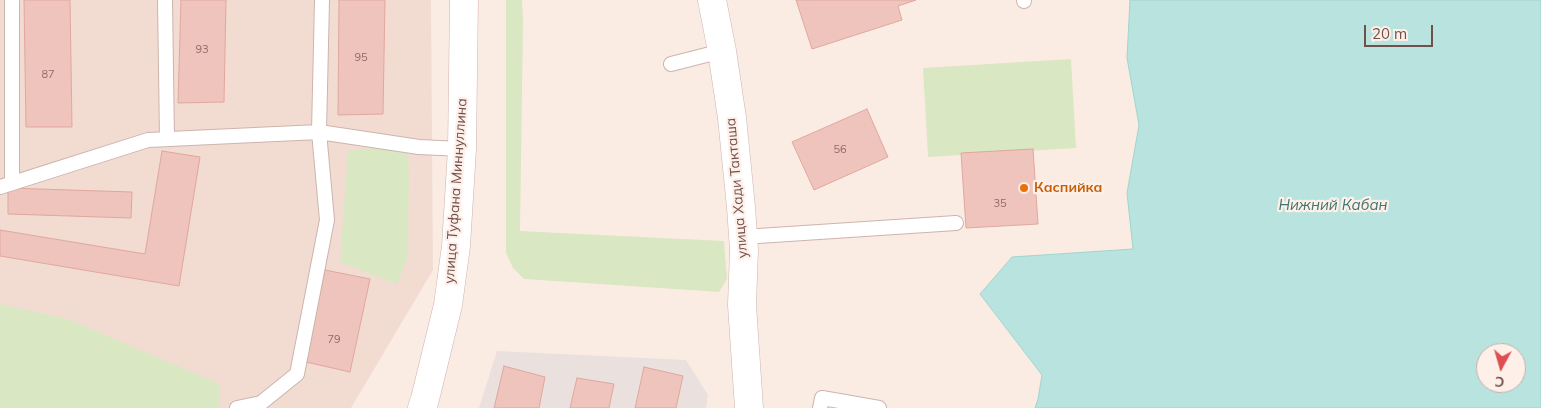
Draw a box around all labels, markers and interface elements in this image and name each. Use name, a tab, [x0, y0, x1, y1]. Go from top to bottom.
scale bar	[1366, 15, 1435, 47]
text: 20 m	[1372, 24, 1407, 43]
house number: 93	[195, 43, 209, 57]
house number: 95	[354, 51, 368, 65]
house number: 87	[41, 68, 55, 82]
street label: улица Туфана Миннуллина	[441, 98, 471, 284]
street label: улица Хади Такташа	[722, 117, 752, 259]
house number: 56	[833, 143, 847, 157]
place label: Каспийка	[1034, 180, 1102, 196]
marker: Каспийка	[1018, 182, 1030, 194]
water label: Нижний Кабан	[1278, 196, 1388, 214]
house number: 35	[993, 197, 1007, 211]
house number: 79	[327, 333, 341, 347]
north arrow	[1476, 343, 1526, 393]
text: С	[1494, 372, 1505, 391]

